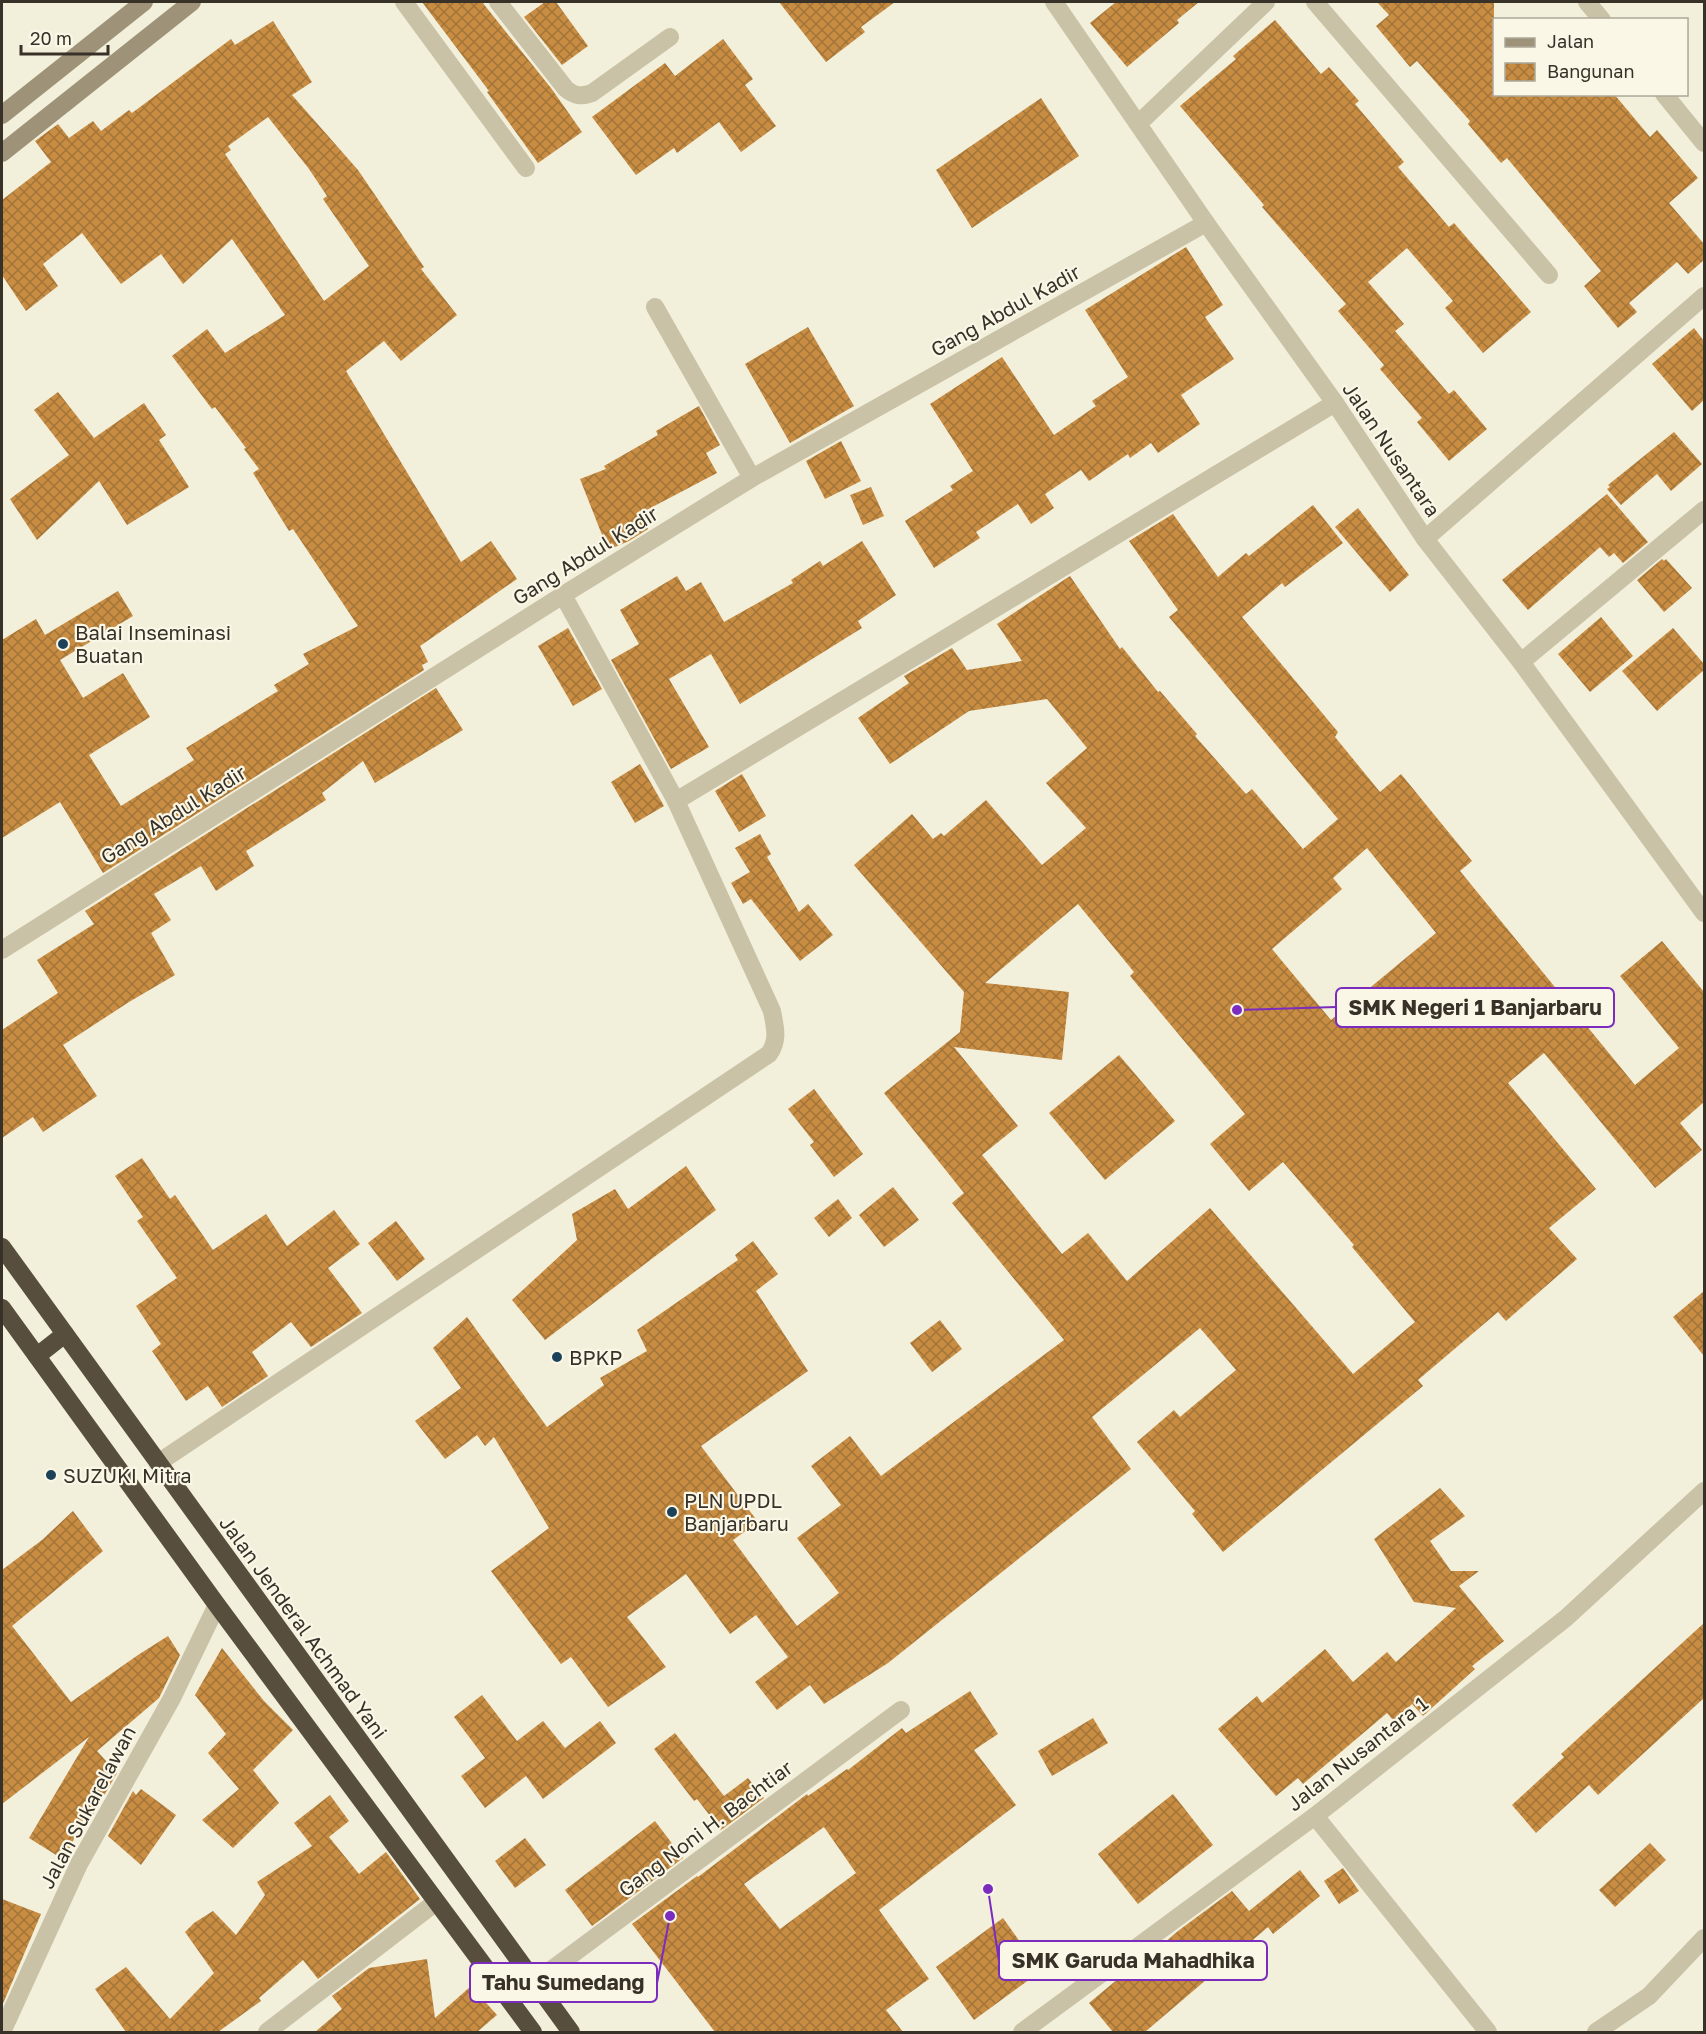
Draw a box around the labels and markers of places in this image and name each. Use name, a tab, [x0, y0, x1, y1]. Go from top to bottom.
place label: Balai Inseminasi Buatan	[75, 620, 231, 667]
marker: Balai Inseminasi Buatan	[56, 637, 70, 651]
callout: SMK Negeri 1 Banjarbaru	[1336, 988, 1614, 1027]
place label: BPKP	[569, 1345, 622, 1369]
marker: BPKP	[550, 1350, 564, 1364]
place label: SUZUKI Mitra	[63, 1463, 192, 1487]
marker: SUZUKI Mitra	[44, 1468, 58, 1482]
place label: PLN UPDL Banjarbaru	[684, 1488, 789, 1535]
marker: PLN UPDL Banjarbaru	[665, 1505, 679, 1519]
callout: SMK Garuda Mahadhika	[999, 1941, 1267, 1980]
callout: Tahu Sumedang	[470, 1963, 657, 2002]

